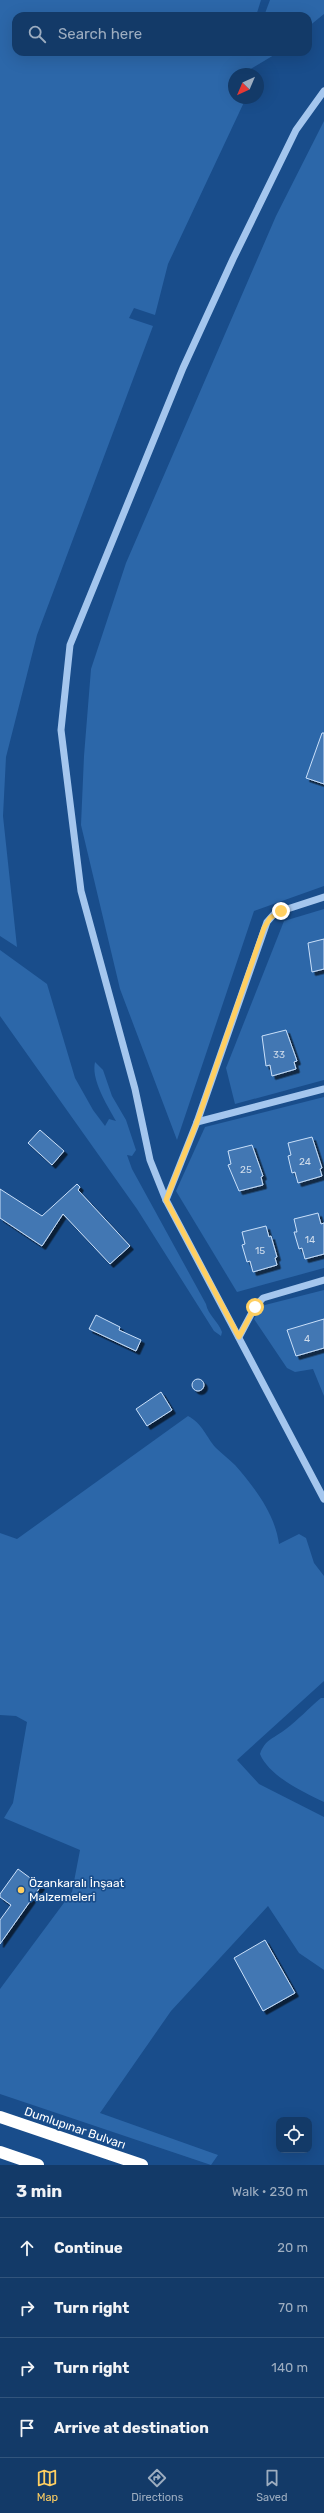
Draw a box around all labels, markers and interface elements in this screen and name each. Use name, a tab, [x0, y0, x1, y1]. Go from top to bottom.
search box	[12, 12, 312, 56]
icon: search	[26, 23, 48, 45]
text: Search here	[58, 25, 142, 43]
north arrow	[228, 68, 264, 104]
route end	[272, 902, 290, 920]
house number: 33	[273, 1049, 285, 1061]
house number: 24	[299, 1156, 311, 1168]
house number: 25	[240, 1164, 252, 1176]
house number: 14	[305, 1234, 315, 1246]
house number: 15	[255, 1245, 265, 1257]
route start	[246, 1298, 264, 1316]
house number: 4	[304, 1333, 310, 1345]
place label: Özankaralı İnşaat Malzemeleri	[29, 1876, 125, 1904]
marker: Özankaralı İnşaat Malzemeleri	[16, 1885, 26, 1895]
street label: Dumlupınar Bulvarı	[23, 2104, 128, 2152]
map controls	[276, 2117, 312, 2153]
button: locate	[276, 2117, 312, 2153]
text: 3 min	[16, 2181, 62, 2201]
text: Walk · 230 m	[232, 2184, 308, 2199]
icon: ahead	[16, 2237, 38, 2259]
text: Continue	[54, 2239, 123, 2257]
text: 20 m	[277, 2240, 308, 2255]
icon: right	[16, 2297, 38, 2319]
text: Turn right	[54, 2299, 129, 2317]
text: 70 m	[278, 2300, 308, 2315]
icon: right	[16, 2357, 38, 2379]
text: Turn right	[54, 2359, 129, 2377]
text: 140 m	[271, 2360, 308, 2375]
icon: arrive	[16, 2417, 38, 2439]
text: Arrive at destination	[54, 2419, 209, 2437]
tab: Map	[36, 2467, 58, 2504]
tab: Directions	[131, 2467, 183, 2504]
tab: Saved	[256, 2467, 288, 2504]

